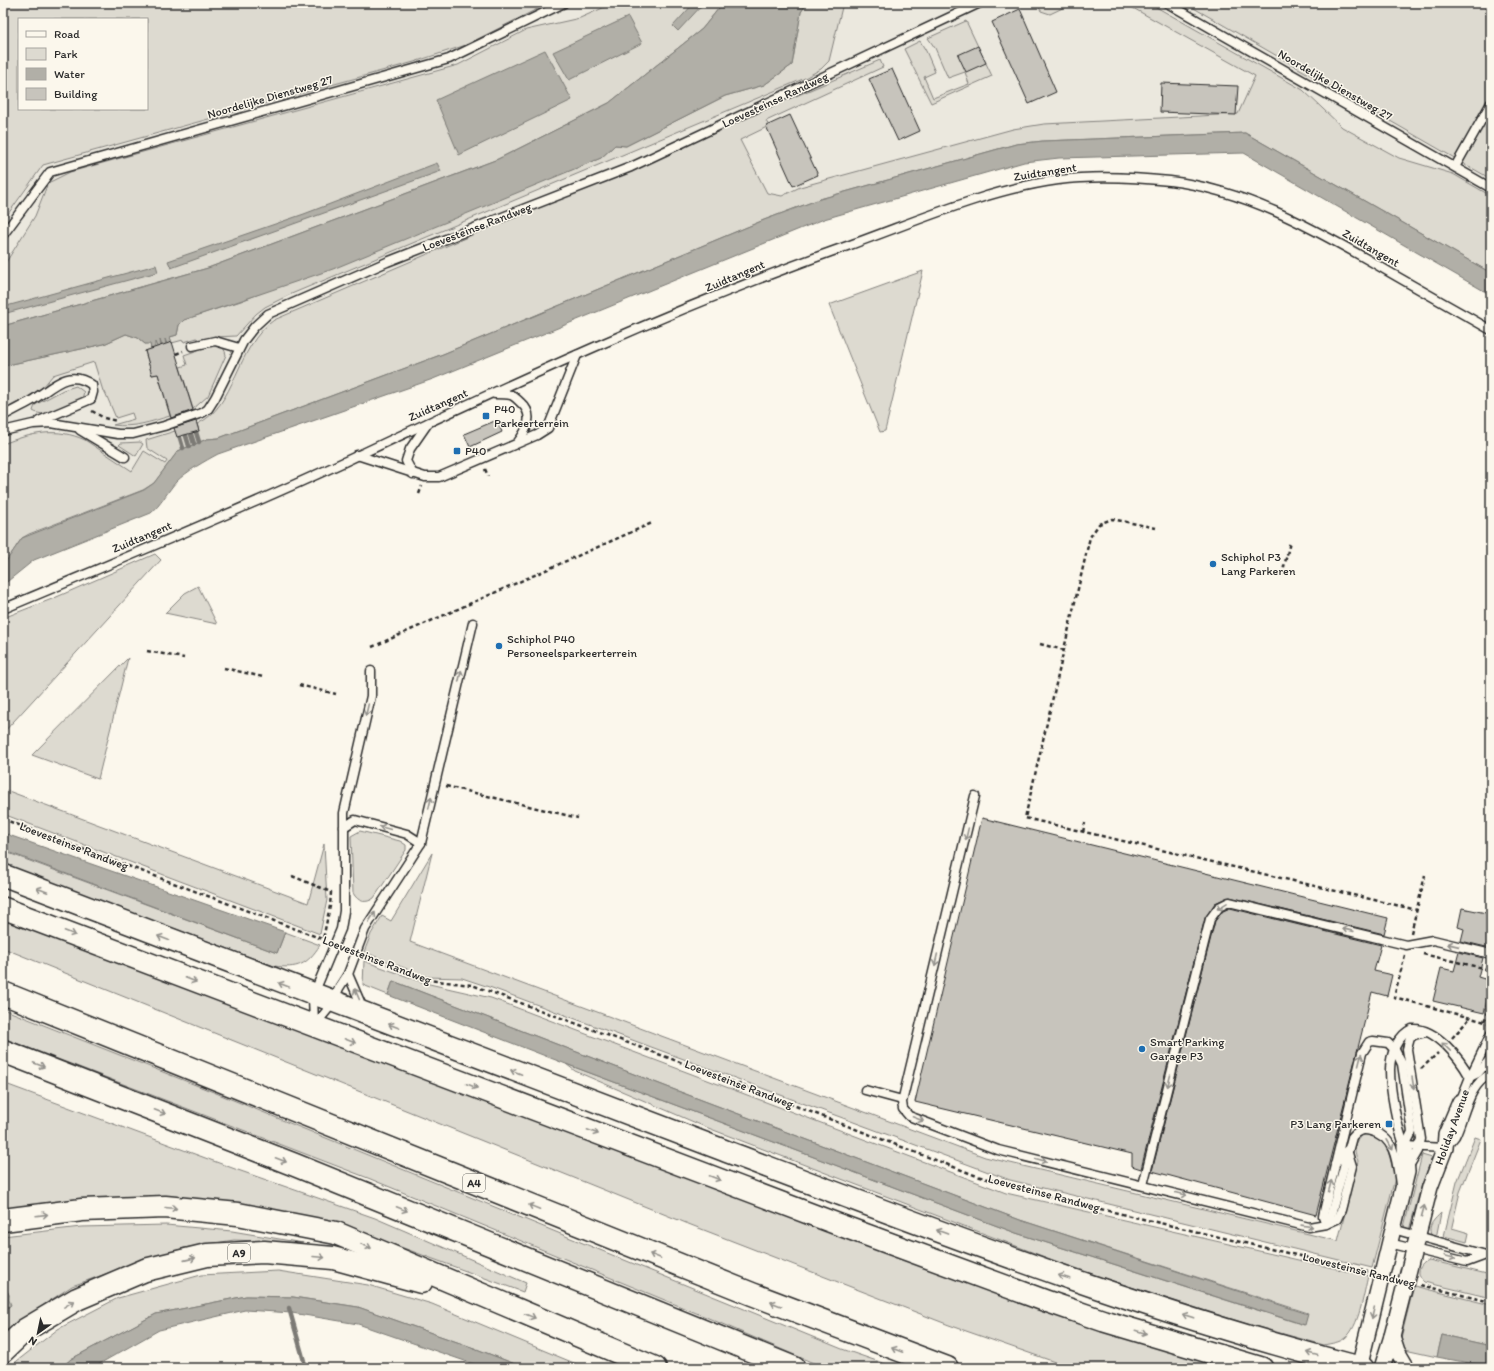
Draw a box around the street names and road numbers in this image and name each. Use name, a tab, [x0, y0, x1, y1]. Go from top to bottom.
street label: Noordelijke Dienstweg 27	[1275, 47, 1395, 123]
street label: Loevesteinse Randweg	[720, 69, 831, 131]
street label: Noordelijke Dienstweg 27	[206, 72, 334, 122]
street label: Zuidtangent	[1013, 160, 1078, 184]
street label: Loevesteinse Randweg	[421, 199, 534, 254]
street label: Zuidtangent	[1340, 226, 1402, 270]
street label: Zuidtangent	[703, 257, 767, 295]
street label: Zuidtangent	[406, 385, 470, 424]
street label: Zuidtangent	[110, 518, 174, 556]
street label: Loevesteinse Randweg	[18, 819, 131, 874]
street label: Loevesteinse Randweg	[321, 933, 434, 988]
street label: Loevesteinse Randweg	[683, 1057, 796, 1112]
street label: Holiday Avenue	[1432, 1087, 1472, 1167]
street label: Loevesteinse Randweg	[986, 1171, 1102, 1215]
road number: A4	[463, 1174, 485, 1192]
road number: A9	[228, 1244, 250, 1262]
street label: Loevesteinse Randweg	[1301, 1249, 1418, 1291]

